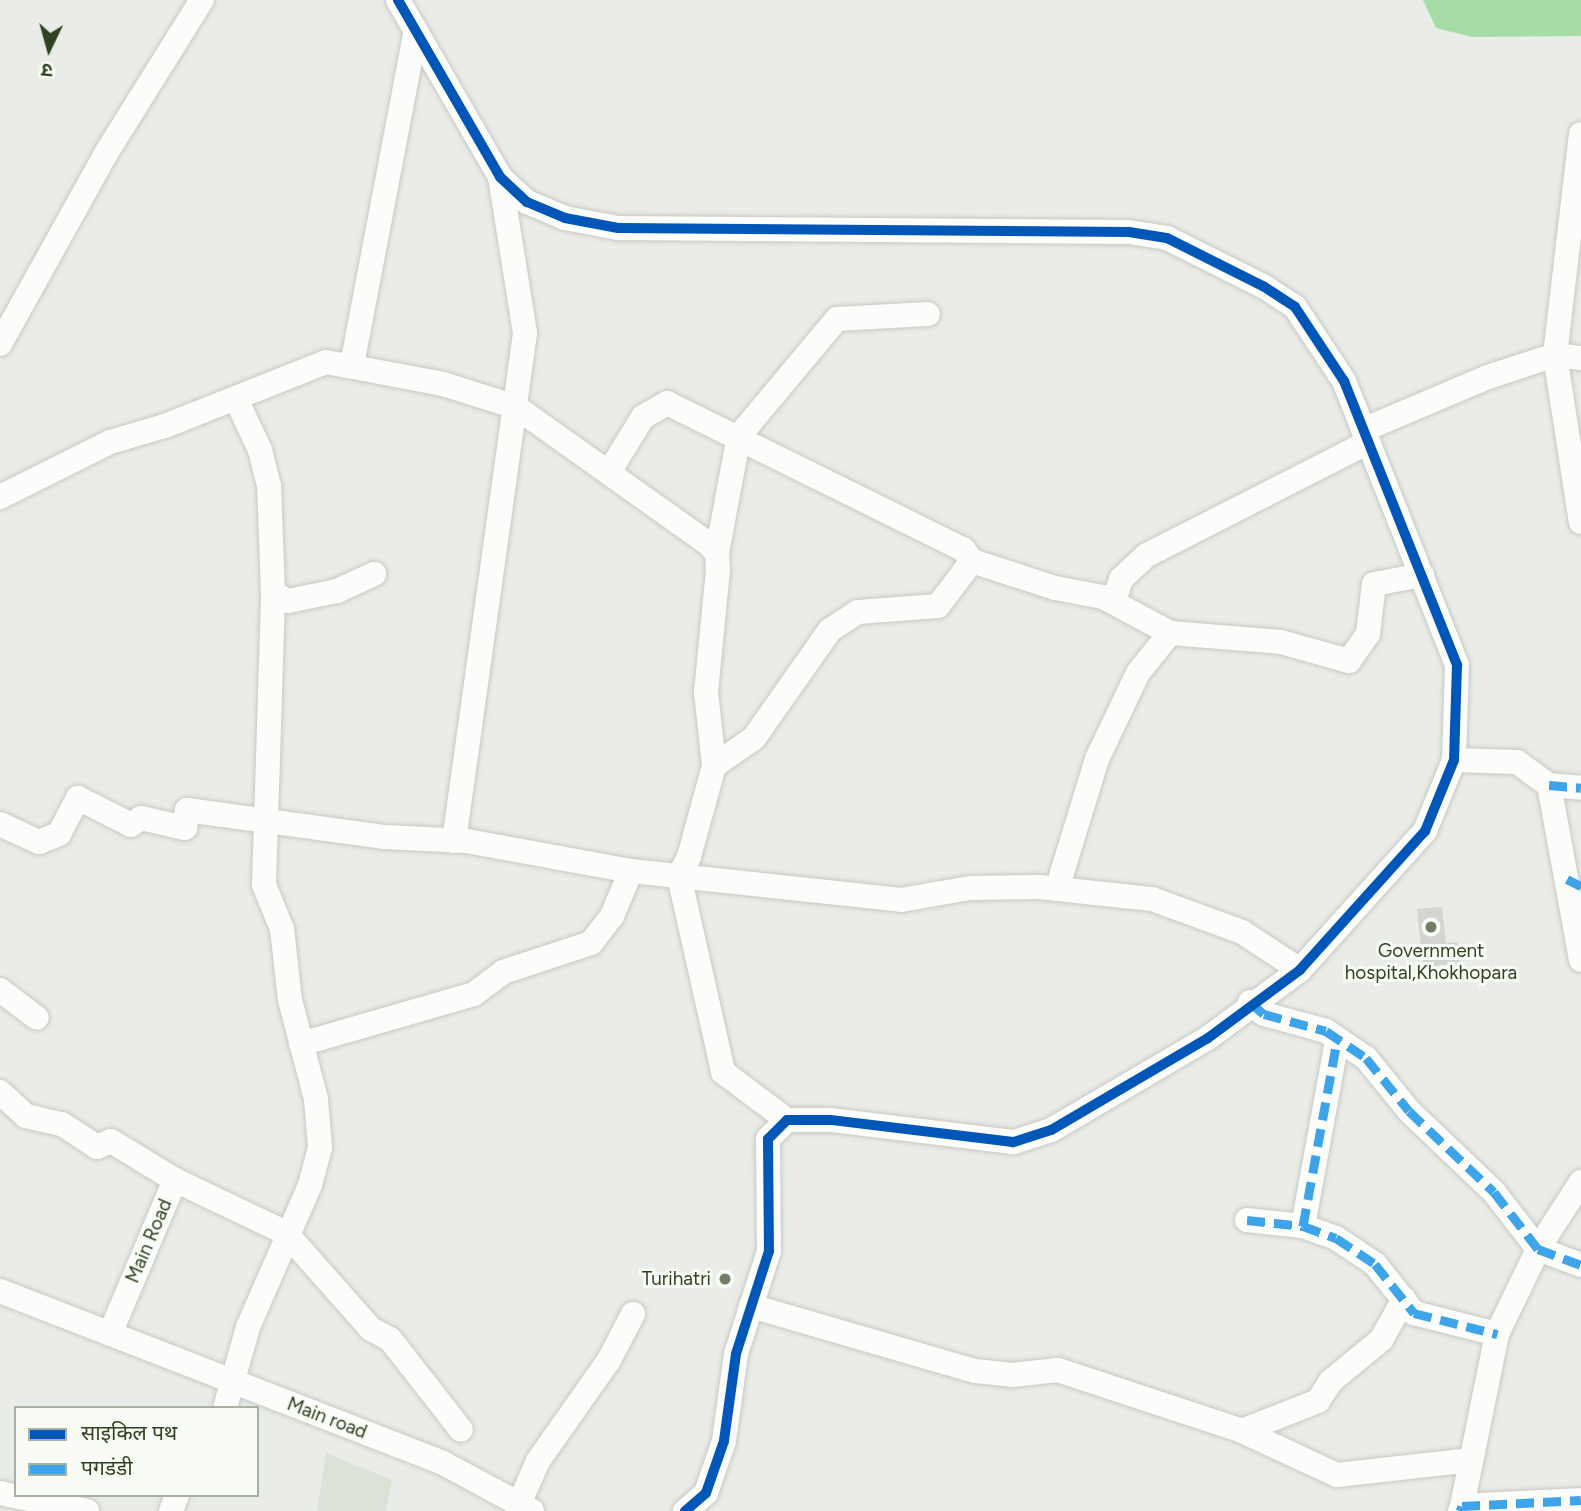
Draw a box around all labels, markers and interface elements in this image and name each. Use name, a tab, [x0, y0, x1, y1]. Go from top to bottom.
north arrow	[14, 14, 84, 84]
text: उ	[41, 58, 54, 82]
marker: Government hospital,Khokhopara	[1421, 917, 1441, 937]
place label: Government hospital,Khokhopara	[1345, 940, 1517, 984]
street label: Main Road	[121, 1195, 177, 1287]
place label: Turihatri	[642, 1268, 711, 1290]
marker: Turihatri	[717, 1271, 733, 1287]
street label: Main road	[284, 1392, 370, 1444]
legend	[14, 1406, 259, 1497]
text: साइकिल पथ	[81, 1420, 177, 1445]
text: पगडंडी	[81, 1455, 133, 1480]

